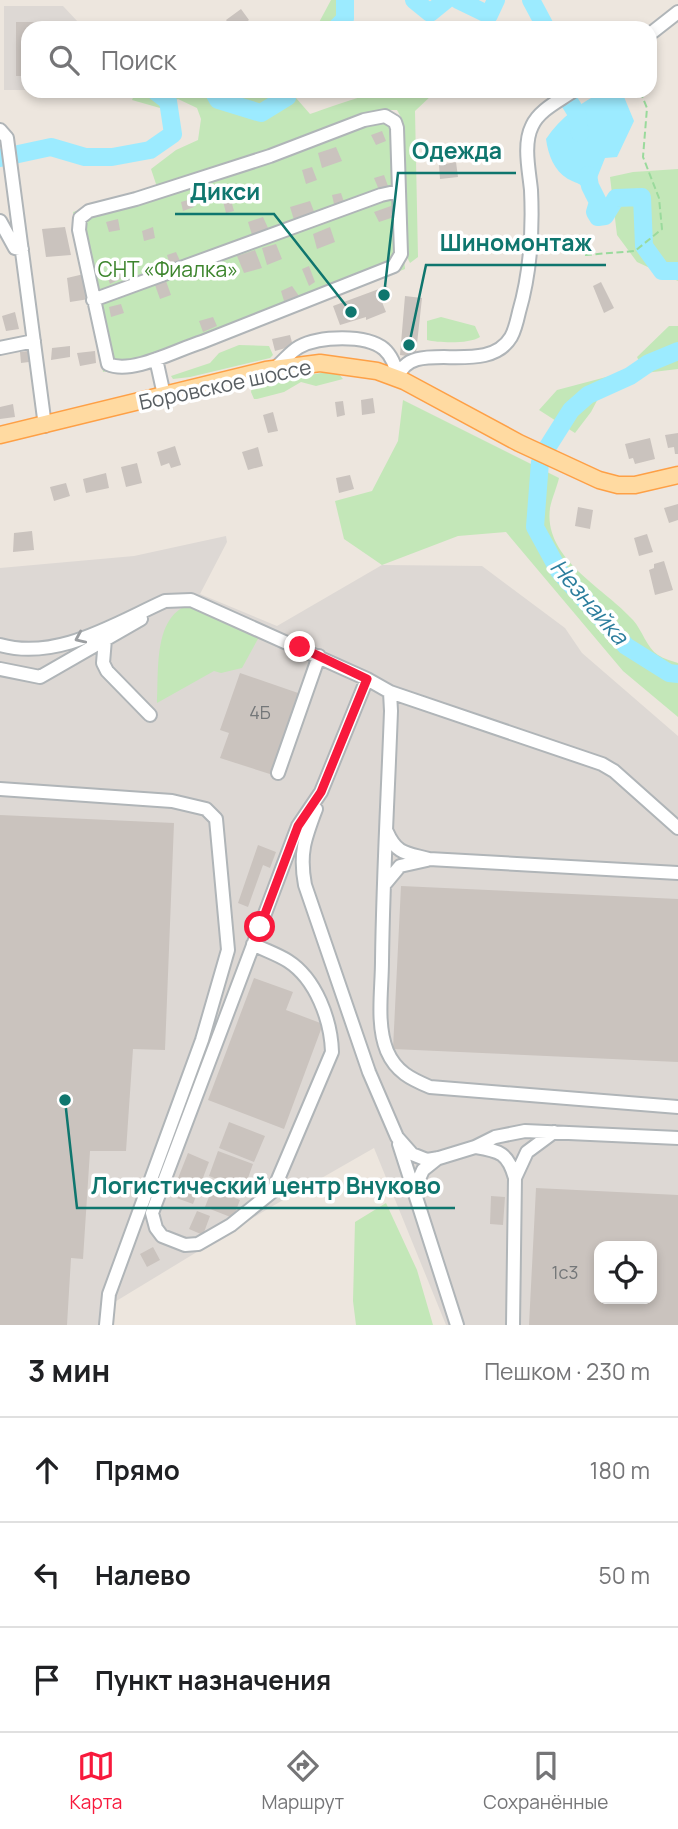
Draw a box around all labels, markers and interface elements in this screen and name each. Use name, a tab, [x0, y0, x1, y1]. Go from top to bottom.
search box	[21, 21, 657, 98]
icon: search	[45, 41, 83, 79]
text: Поиск	[101, 42, 176, 78]
callout: Одежда	[398, 129, 516, 173]
text: Одежда	[412, 134, 502, 166]
callout: Дикси	[175, 170, 274, 214]
text: Дикси	[190, 175, 260, 207]
callout: Шиномонтаж	[426, 221, 606, 265]
text: Шиномонтаж	[440, 226, 593, 258]
park label: СНТ «Фиалка»	[98, 255, 238, 283]
street label: Боровское шоссе	[136, 352, 314, 416]
water label: Незнайка	[544, 551, 637, 652]
one-way arrow	[75, 630, 88, 644]
route end	[284, 631, 315, 662]
house number: 4Б	[249, 700, 271, 724]
route start	[244, 911, 275, 942]
callout: Логистический центр Внуково	[77, 1164, 455, 1208]
text: Логистический центр Внуково	[91, 1169, 441, 1201]
map controls	[594, 1241, 657, 1304]
button: locate	[594, 1241, 657, 1304]
house number: 1с3	[552, 1260, 578, 1284]
text: 3 мин	[28, 1350, 110, 1391]
text: Пешком · 230 m	[484, 1355, 650, 1387]
icon: ahead	[28, 1451, 66, 1489]
text: Прямо	[95, 1452, 180, 1488]
text: 180 m	[590, 1454, 650, 1486]
icon: left	[28, 1556, 66, 1594]
text: Налево	[95, 1557, 191, 1593]
text: 50 m	[599, 1559, 650, 1591]
icon: arrive	[28, 1661, 66, 1699]
text: Пункт назначения	[95, 1662, 331, 1698]
tab: Карта	[70, 1747, 122, 1815]
tab: Маршрут	[262, 1747, 344, 1815]
tab: Сохранённые	[483, 1747, 608, 1815]

